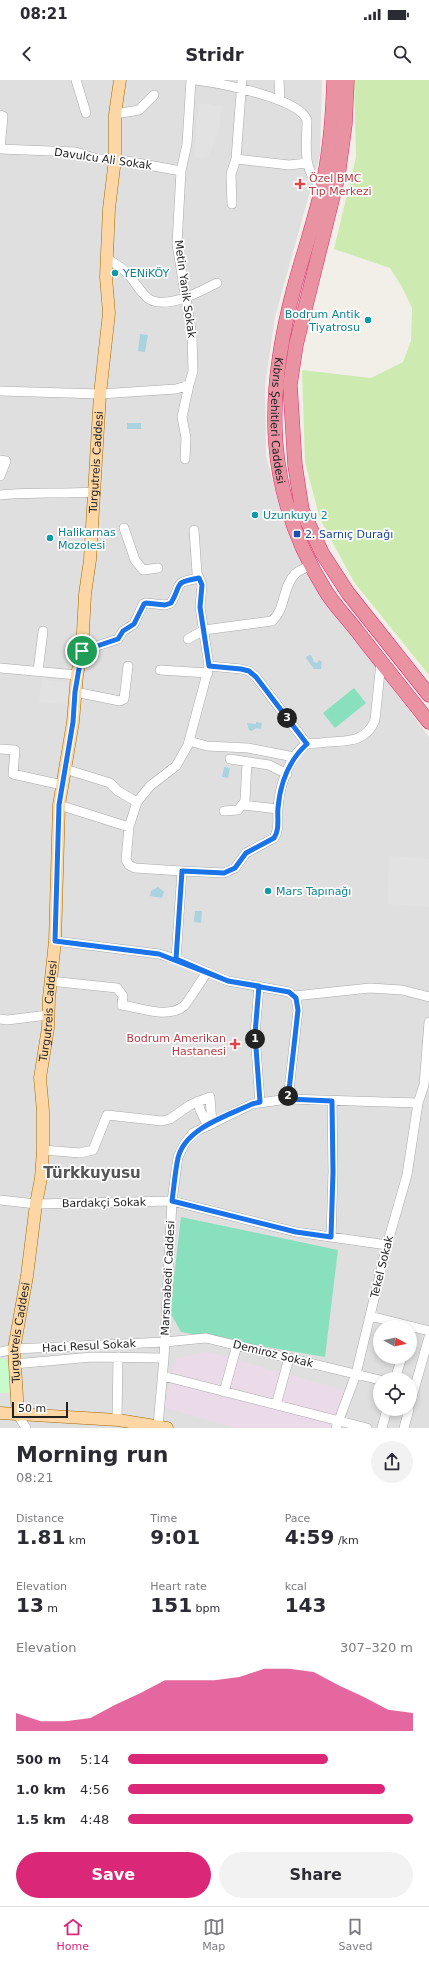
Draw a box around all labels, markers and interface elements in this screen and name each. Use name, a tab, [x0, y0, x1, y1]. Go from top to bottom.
text: 08:21	[20, 5, 68, 23]
icon: back	[16, 43, 38, 65]
icon: search	[391, 43, 413, 65]
text: Stridr	[185, 44, 244, 65]
street label: Davulcu Ali Sokak	[53, 146, 153, 172]
place label: Özel BMC Tıp Merkezi	[308, 172, 372, 198]
marker: Özel BMC Tıp Merkezi	[294, 178, 306, 190]
street label: Metin Yanik Sokak	[172, 239, 198, 340]
place label: YENiKÖY	[122, 267, 170, 280]
marker: YENiKÖY	[110, 268, 120, 278]
place label: Bodrum Antik Tiyatrosu	[285, 308, 361, 334]
marker: Bodrum Antik Tiyatrosu	[363, 315, 373, 325]
street label: Kıbrıs Şehitleri Caddesi	[268, 356, 288, 485]
street label: Turgutreis Caddesi	[86, 411, 105, 514]
place label: Uzunkuyu 2	[263, 509, 328, 522]
marker: Uzunkuyu 2	[250, 510, 260, 520]
place label: Halikarnas Mozolesi	[58, 526, 116, 552]
place label: 2. Sarnıç Durağı	[305, 528, 393, 541]
marker: 2. Sarnıç Durağı	[292, 529, 302, 539]
marker: Halikarnas Mozolesi	[45, 533, 55, 543]
pin	[65, 634, 99, 668]
icon: arrive	[71, 640, 93, 662]
pin: 3	[277, 708, 297, 728]
text: 3	[283, 711, 291, 724]
place label: Mars Tapınağı	[276, 885, 351, 898]
marker: Mars Tapınağı	[263, 886, 273, 896]
street label: Turgutreis Caddesi	[36, 960, 59, 1064]
pin: 1	[245, 1029, 265, 1049]
place label: Bodrum Amerikan Hastanesi	[127, 1032, 226, 1058]
text: 1	[251, 1032, 259, 1045]
marker: Bodrum Amerikan Hastanesi	[229, 1038, 241, 1050]
pin: 2	[278, 1086, 298, 1106]
text: 2	[284, 1089, 292, 1102]
district label: Türkkuyusu	[43, 1164, 141, 1182]
street label: Bardakçi Sokak	[62, 1196, 147, 1210]
street label: Marsmabedi Caddesi	[158, 1220, 178, 1336]
street label: Tekel Sokak	[368, 1234, 396, 1301]
street label: Turgutreis Caddesi	[7, 1281, 32, 1384]
north arrow	[373, 1320, 417, 1364]
map controls	[373, 1320, 417, 1416]
street label: Haci Resul Sokak	[42, 1337, 137, 1355]
street label: Demiroz Sokak	[232, 1338, 315, 1370]
button: locate	[373, 1372, 417, 1416]
scale bar	[12, 1400, 68, 1419]
text: 50 m	[18, 1402, 46, 1415]
button: share	[371, 1441, 413, 1483]
text: Morning run	[16, 1442, 168, 1467]
text: 08:21	[16, 1470, 53, 1485]
text: Distance	[16, 1512, 64, 1525]
text: Time	[150, 1512, 177, 1525]
text: Pace	[285, 1512, 310, 1525]
text: 1.81	[16, 1525, 65, 1549]
text: 9:01	[150, 1525, 200, 1549]
text: 4:59	[285, 1525, 334, 1549]
text: km	[65, 1534, 86, 1547]
text: /km	[334, 1534, 359, 1547]
text: Elevation	[16, 1580, 67, 1593]
text: Heart rate	[150, 1580, 207, 1593]
text: kcal	[285, 1580, 307, 1593]
text: 13	[16, 1593, 44, 1617]
text: 151	[150, 1593, 192, 1617]
text: 143	[285, 1593, 326, 1617]
text: m	[44, 1602, 58, 1615]
text: bpm	[192, 1602, 220, 1615]
text: Elevation	[16, 1640, 76, 1655]
text: 307–320 m	[340, 1640, 413, 1655]
text: 500 m	[16, 1752, 61, 1767]
text: 5:14	[80, 1752, 109, 1767]
text: 1.0 km	[16, 1782, 66, 1797]
text: 4:56	[80, 1782, 109, 1797]
text: 1.5 km	[16, 1812, 66, 1827]
text: 4:48	[80, 1812, 109, 1827]
button: Save	[16, 1852, 211, 1898]
button: Share	[219, 1852, 413, 1898]
tab: Home	[57, 1916, 89, 1953]
tab: Map	[202, 1916, 225, 1953]
tab: Saved	[338, 1916, 372, 1953]

